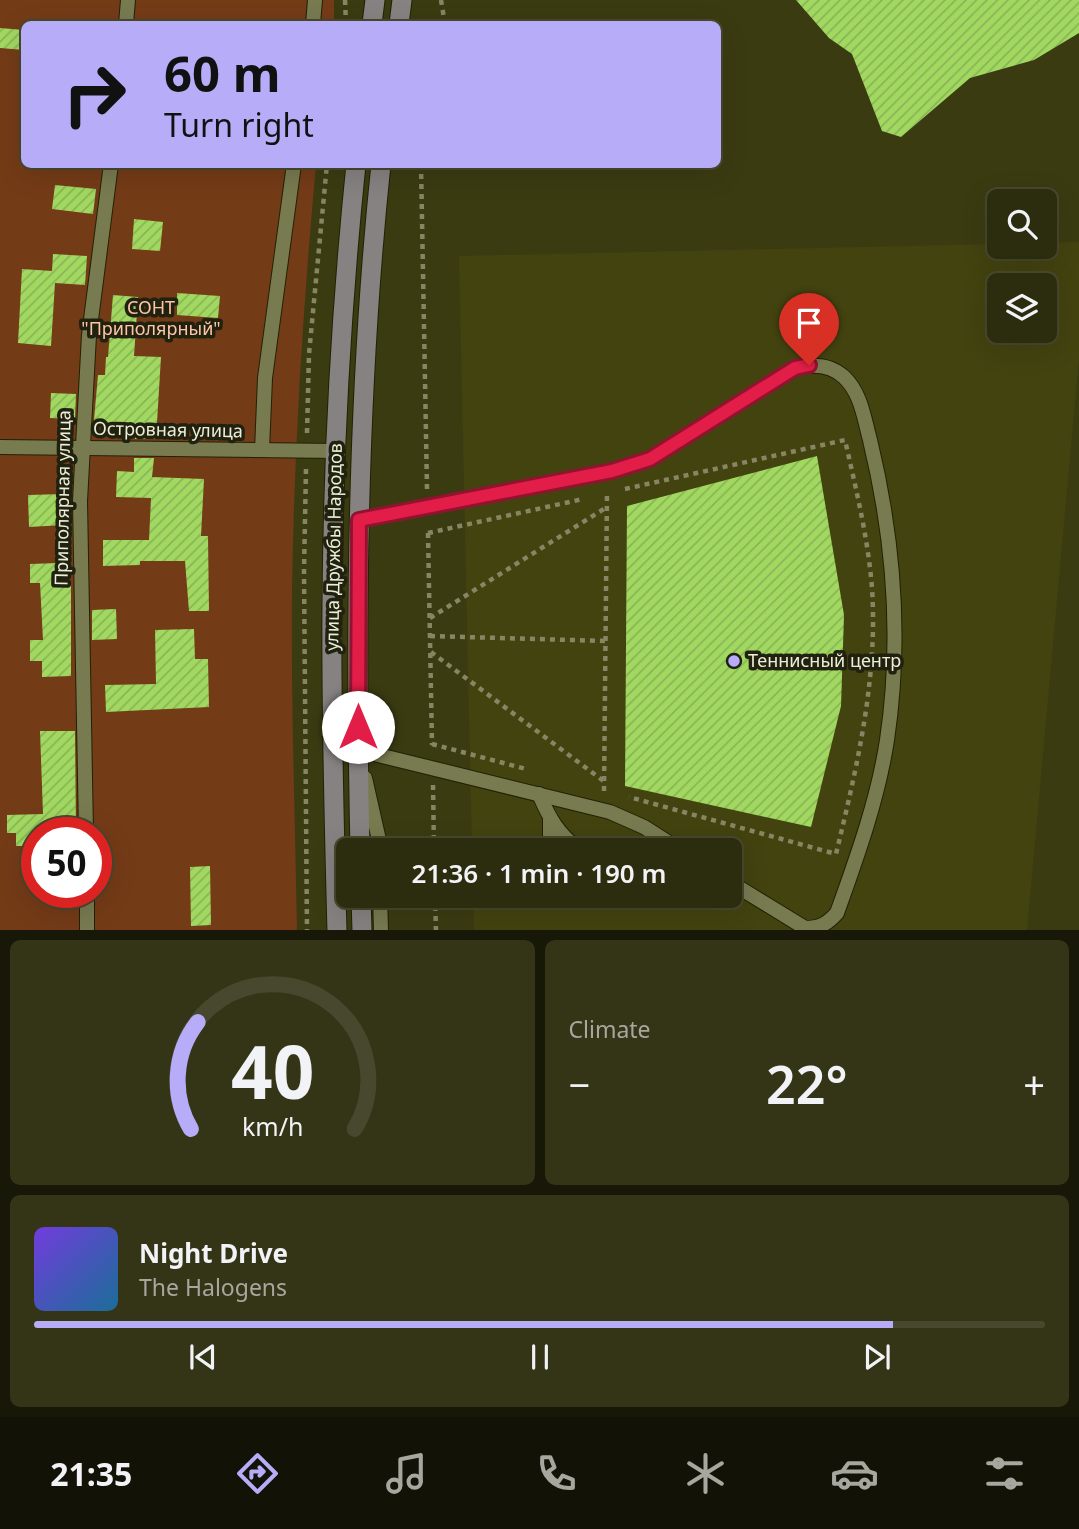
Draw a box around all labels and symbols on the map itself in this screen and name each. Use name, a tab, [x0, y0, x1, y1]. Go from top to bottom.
pin	[779, 293, 839, 365]
park label: СОНТ "Приполярный"	[81, 295, 221, 340]
street label: Приполярная улица	[48, 410, 76, 586]
street label: Островная улица	[93, 416, 243, 442]
street label: улица Дружбы Народов	[319, 443, 347, 651]
place label: Теннисный центр	[748, 648, 901, 672]
marker: Теннисный центр	[726, 653, 742, 669]
position arrow	[321, 690, 395, 764]
speed limit sign: 50	[21, 817, 112, 908]

